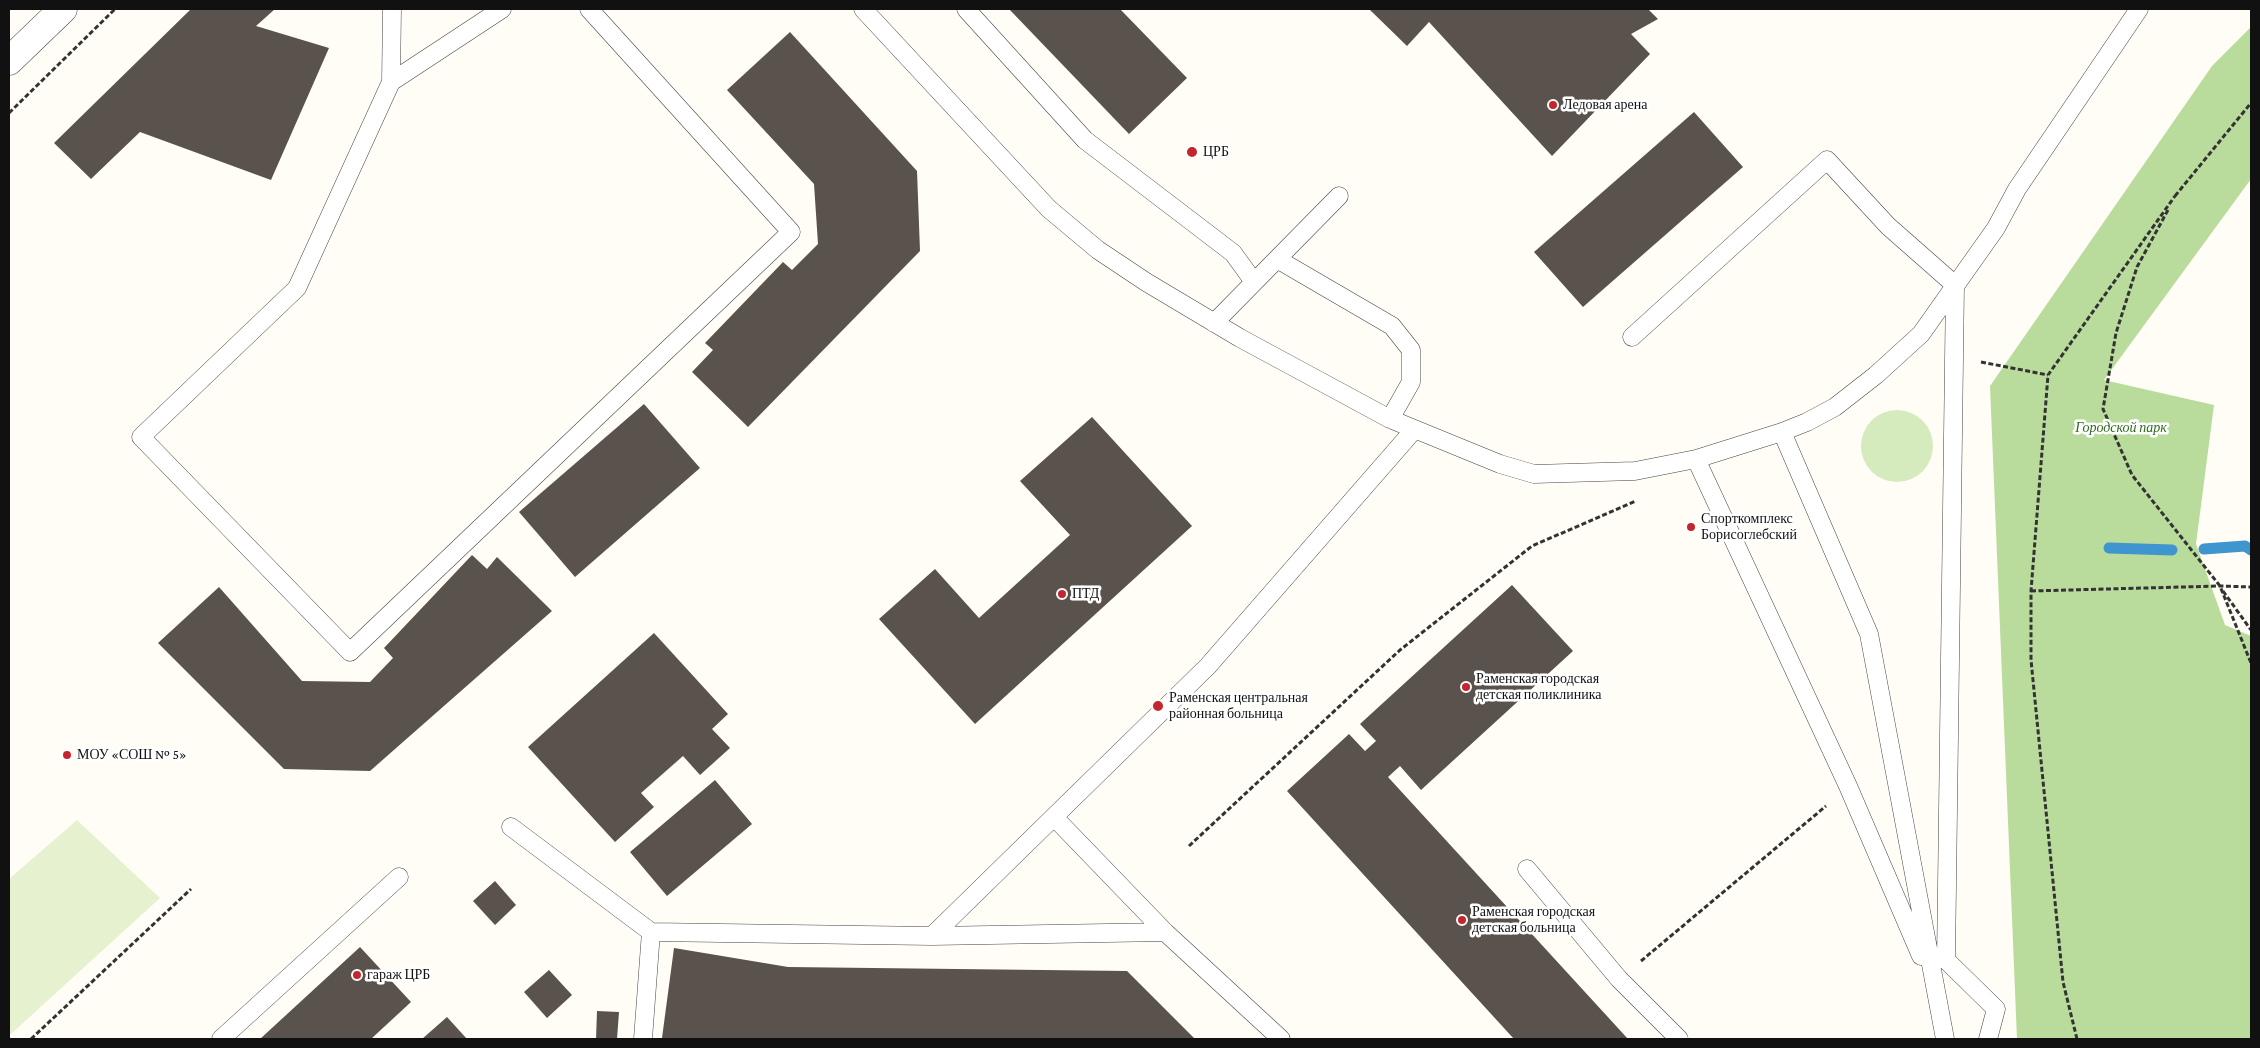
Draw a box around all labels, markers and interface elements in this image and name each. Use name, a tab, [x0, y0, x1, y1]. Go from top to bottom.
place label: Ледовая арена	[1563, 97, 1647, 113]
marker: Ледовая арена	[1547, 99, 1559, 111]
place label: ЦРБ	[1203, 144, 1229, 160]
marker: ЦРБ	[1185, 145, 1199, 159]
park label: Городской парк	[2075, 420, 2167, 436]
place label: Спорткомплекс Борисоглебский	[1701, 511, 1797, 544]
marker: Спорткомплекс Борисоглебский	[1685, 521, 1697, 533]
place label: ПТД	[1072, 586, 1099, 602]
marker: ПТД	[1056, 588, 1068, 600]
place label: Раменская городская детская поликлиника	[1476, 671, 1602, 704]
marker: Раменская городская детская поликлиника	[1460, 681, 1472, 693]
place label: Раменская центральная районная больница	[1169, 690, 1308, 722]
marker: Раменская центральная районная больница	[1151, 699, 1165, 713]
place label: МОУ «СОШ № 5»	[77, 747, 187, 763]
marker: МОУ «СОШ № 5»	[61, 749, 73, 761]
place label: Раменская городская детская больница	[1472, 904, 1595, 936]
marker: Раменская городская детская больница	[1456, 914, 1468, 926]
place label: гараж ЦРБ	[367, 967, 430, 983]
marker: гараж ЦРБ	[351, 969, 363, 981]

